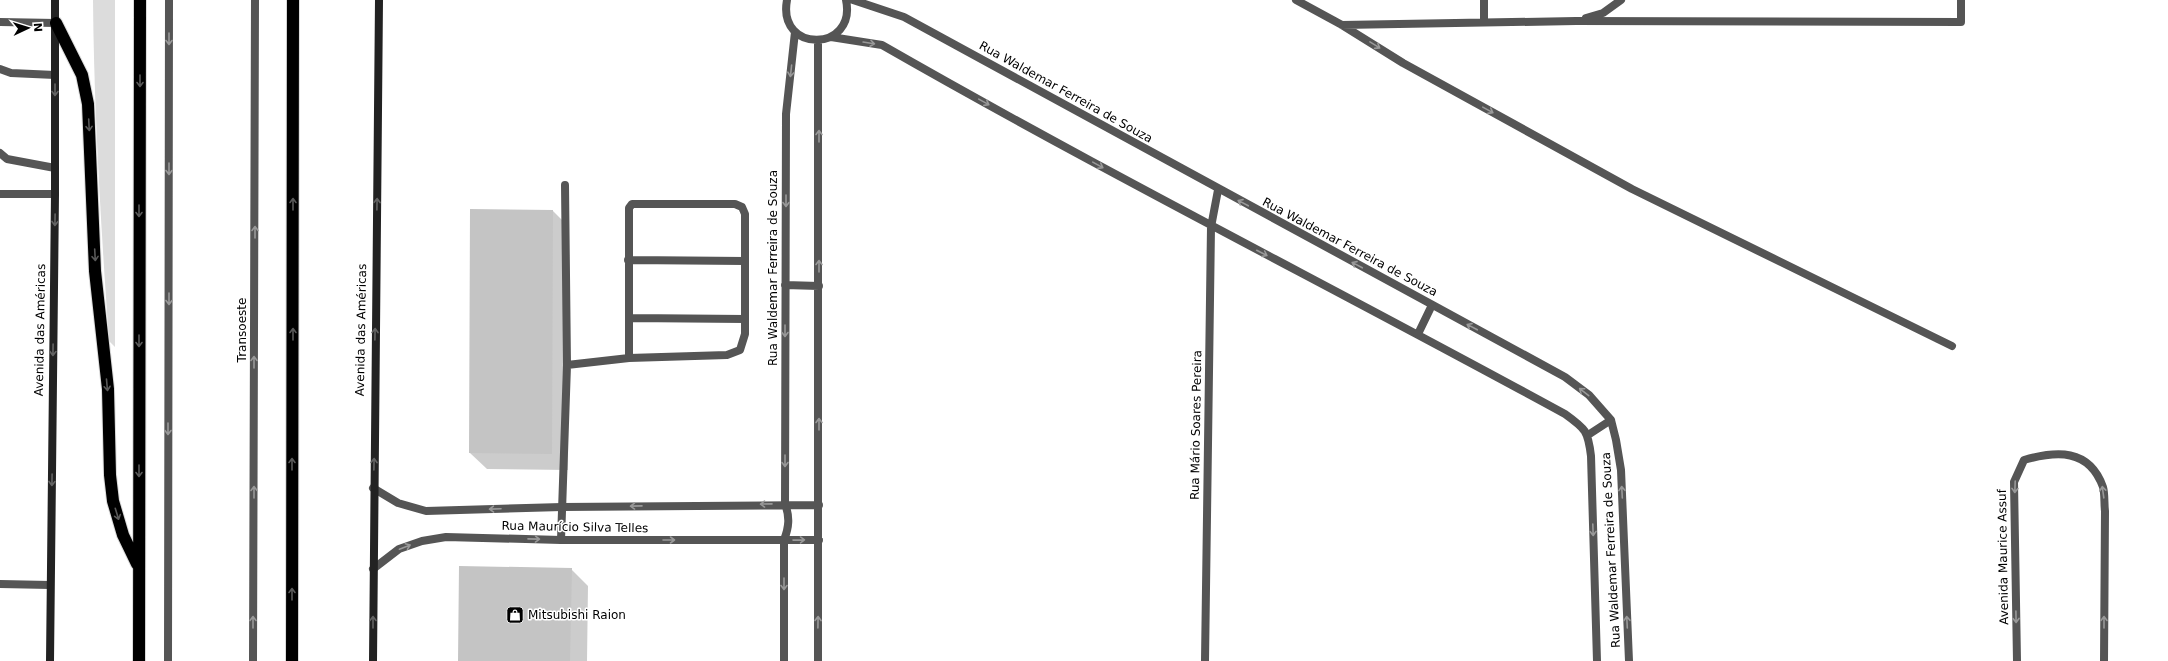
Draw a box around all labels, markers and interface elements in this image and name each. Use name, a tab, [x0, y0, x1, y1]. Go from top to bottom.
north arrow	[8, 8, 48, 48]
text: N	[31, 22, 44, 32]
one-way arrow	[165, 32, 173, 45]
street label: Rua Waldemar Ferreira de Souza	[977, 38, 1155, 146]
one-way arrow	[862, 39, 875, 47]
one-way arrow	[1369, 42, 1381, 50]
one-way arrow	[787, 64, 794, 77]
one-way arrow	[136, 74, 143, 87]
one-way arrow	[51, 83, 59, 96]
one-way arrow	[978, 99, 990, 107]
one-way arrow	[1482, 106, 1494, 114]
one-way arrow	[85, 118, 92, 131]
one-way arrow	[815, 130, 823, 143]
one-way arrow	[165, 162, 173, 175]
one-way arrow	[1092, 162, 1104, 169]
street label: Rua Waldemar Ferreira de Souza	[766, 170, 780, 366]
one-way arrow	[782, 194, 790, 207]
street label: Rua Waldemar Ferreira de Souza	[1260, 195, 1440, 299]
one-way arrow	[289, 198, 297, 211]
one-way arrow	[373, 198, 381, 211]
one-way arrow	[1237, 199, 1249, 206]
one-way arrow	[135, 204, 143, 217]
one-way arrow	[51, 213, 59, 226]
one-way arrow	[251, 226, 258, 239]
one-way arrow	[91, 248, 98, 261]
one-way arrow	[1256, 250, 1268, 257]
one-way arrow	[815, 260, 823, 273]
one-way arrow	[1352, 261, 1364, 268]
street label: Avenida das Américas	[32, 264, 48, 396]
street label: Avenida das Américas	[353, 264, 369, 396]
one-way arrow	[165, 292, 173, 305]
street label: Transoeste	[235, 298, 249, 363]
one-way arrow	[1466, 322, 1478, 330]
one-way arrow	[781, 324, 789, 337]
one-way arrow	[289, 328, 297, 341]
one-way arrow	[371, 328, 379, 341]
one-way arrow	[135, 334, 143, 347]
one-way arrow	[50, 343, 57, 356]
street label: Rua Mário Soares Pereira	[1188, 350, 1204, 500]
one-way arrow	[250, 356, 258, 369]
one-way arrow	[103, 378, 111, 391]
one-way arrow	[1578, 387, 1589, 396]
one-way arrow	[815, 418, 823, 431]
one-way arrow	[164, 422, 172, 435]
street label: Rua Waldemar Ferreira de Souza	[1599, 452, 1623, 648]
one-way arrow	[781, 454, 789, 467]
one-way arrow	[288, 458, 296, 471]
one-way arrow	[370, 458, 378, 471]
one-way arrow	[135, 464, 143, 477]
one-way arrow	[48, 473, 56, 486]
one-way arrow	[2011, 480, 2018, 493]
one-way arrow	[250, 486, 258, 499]
one-way arrow	[1618, 486, 1625, 499]
one-way arrow	[2099, 486, 2107, 499]
street label: Avenida Maurice Assuf	[1995, 488, 2011, 625]
one-way arrow	[760, 501, 773, 508]
one-way arrow	[630, 502, 643, 510]
one-way arrow	[489, 505, 502, 513]
one-way arrow	[114, 507, 121, 520]
street label: Rua Maurício Silva Telles	[501, 519, 649, 535]
one-way arrow	[1589, 523, 1597, 536]
one-way arrow	[527, 535, 540, 543]
one-way arrow	[662, 536, 675, 544]
one-way arrow	[792, 536, 805, 544]
one-way arrow	[399, 542, 411, 550]
one-way arrow	[780, 577, 788, 590]
one-way arrow	[288, 588, 296, 601]
shop icon: Mitsubishi Raion	[505, 605, 525, 625]
place label: Mitsubishi Raion	[528, 608, 626, 622]
one-way arrow	[2013, 610, 2020, 623]
one-way arrow	[249, 616, 257, 629]
one-way arrow	[369, 616, 377, 629]
one-way arrow	[814, 616, 822, 629]
one-way arrow	[1624, 616, 1631, 629]
one-way arrow	[2100, 616, 2108, 629]

